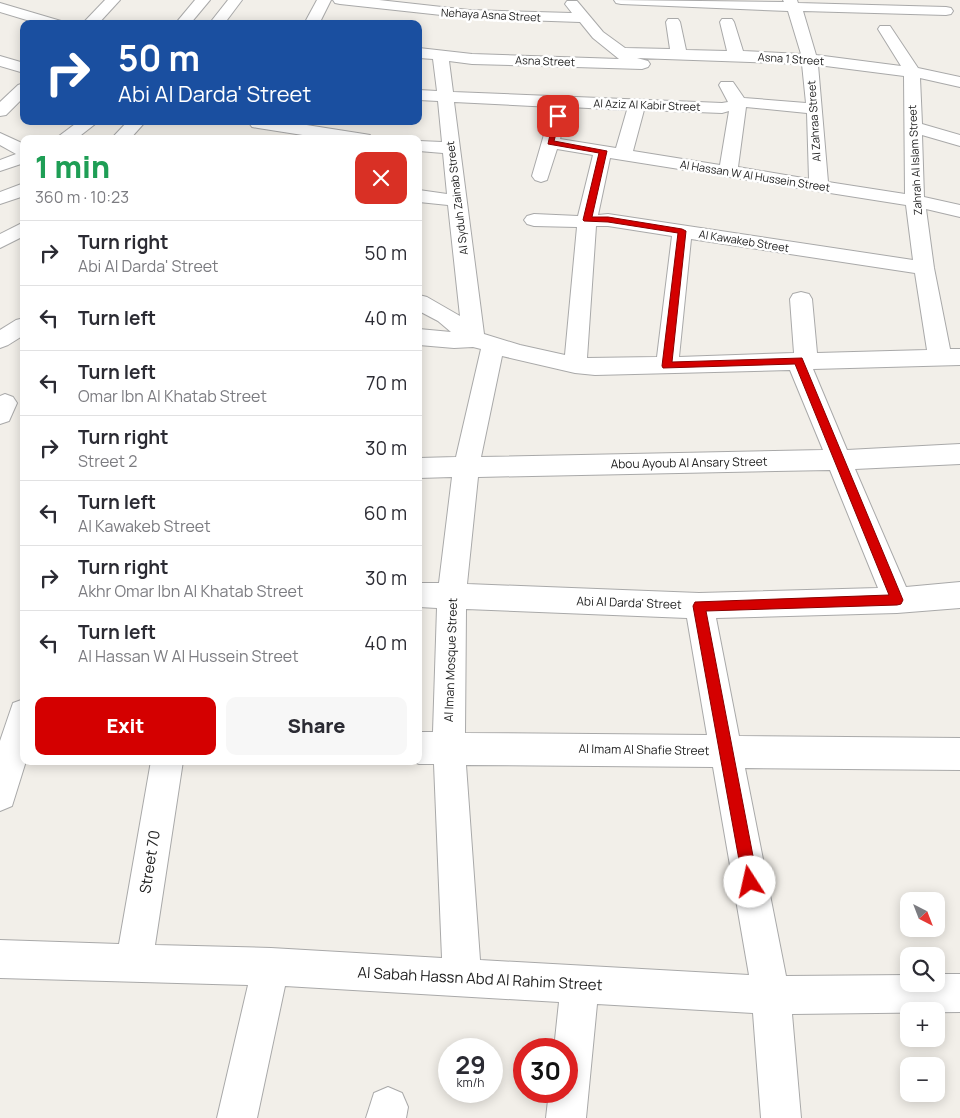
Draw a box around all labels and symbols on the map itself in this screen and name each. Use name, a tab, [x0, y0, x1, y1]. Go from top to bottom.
street label: Nehaya Asna Street	[441, 4, 541, 25]
street label: Asna 1 Street	[757, 49, 825, 68]
street label: Asna Street	[515, 52, 575, 69]
street label: Al Zahraa Street	[803, 80, 824, 162]
pin	[537, 95, 579, 137]
street label: Al Aziz Al Kabir Street	[593, 95, 701, 114]
street label: Zahrah Al Islam Street	[904, 104, 925, 216]
street label: Al Syduh Zainab Street	[442, 140, 471, 256]
street label: Al Hassan W Al Hussein Street	[679, 156, 831, 195]
street label: Al Kawakeb Street	[698, 226, 790, 255]
street label: Abou Ayoub Al Ansary Street	[610, 453, 768, 472]
street label: Abi Al Darda' Street	[576, 592, 682, 613]
street label: Al Iman Mosque Street	[440, 597, 461, 722]
street label: Al Imam Al Shafie Street	[578, 740, 710, 759]
street label: Street 70	[134, 829, 165, 895]
position arrow	[723, 855, 775, 907]
north arrow	[900, 892, 945, 938]
street label: Al Sabah Hassn Abd Al Rahim Street	[357, 962, 603, 995]
speed limit sign: 30	[513, 1038, 578, 1103]

